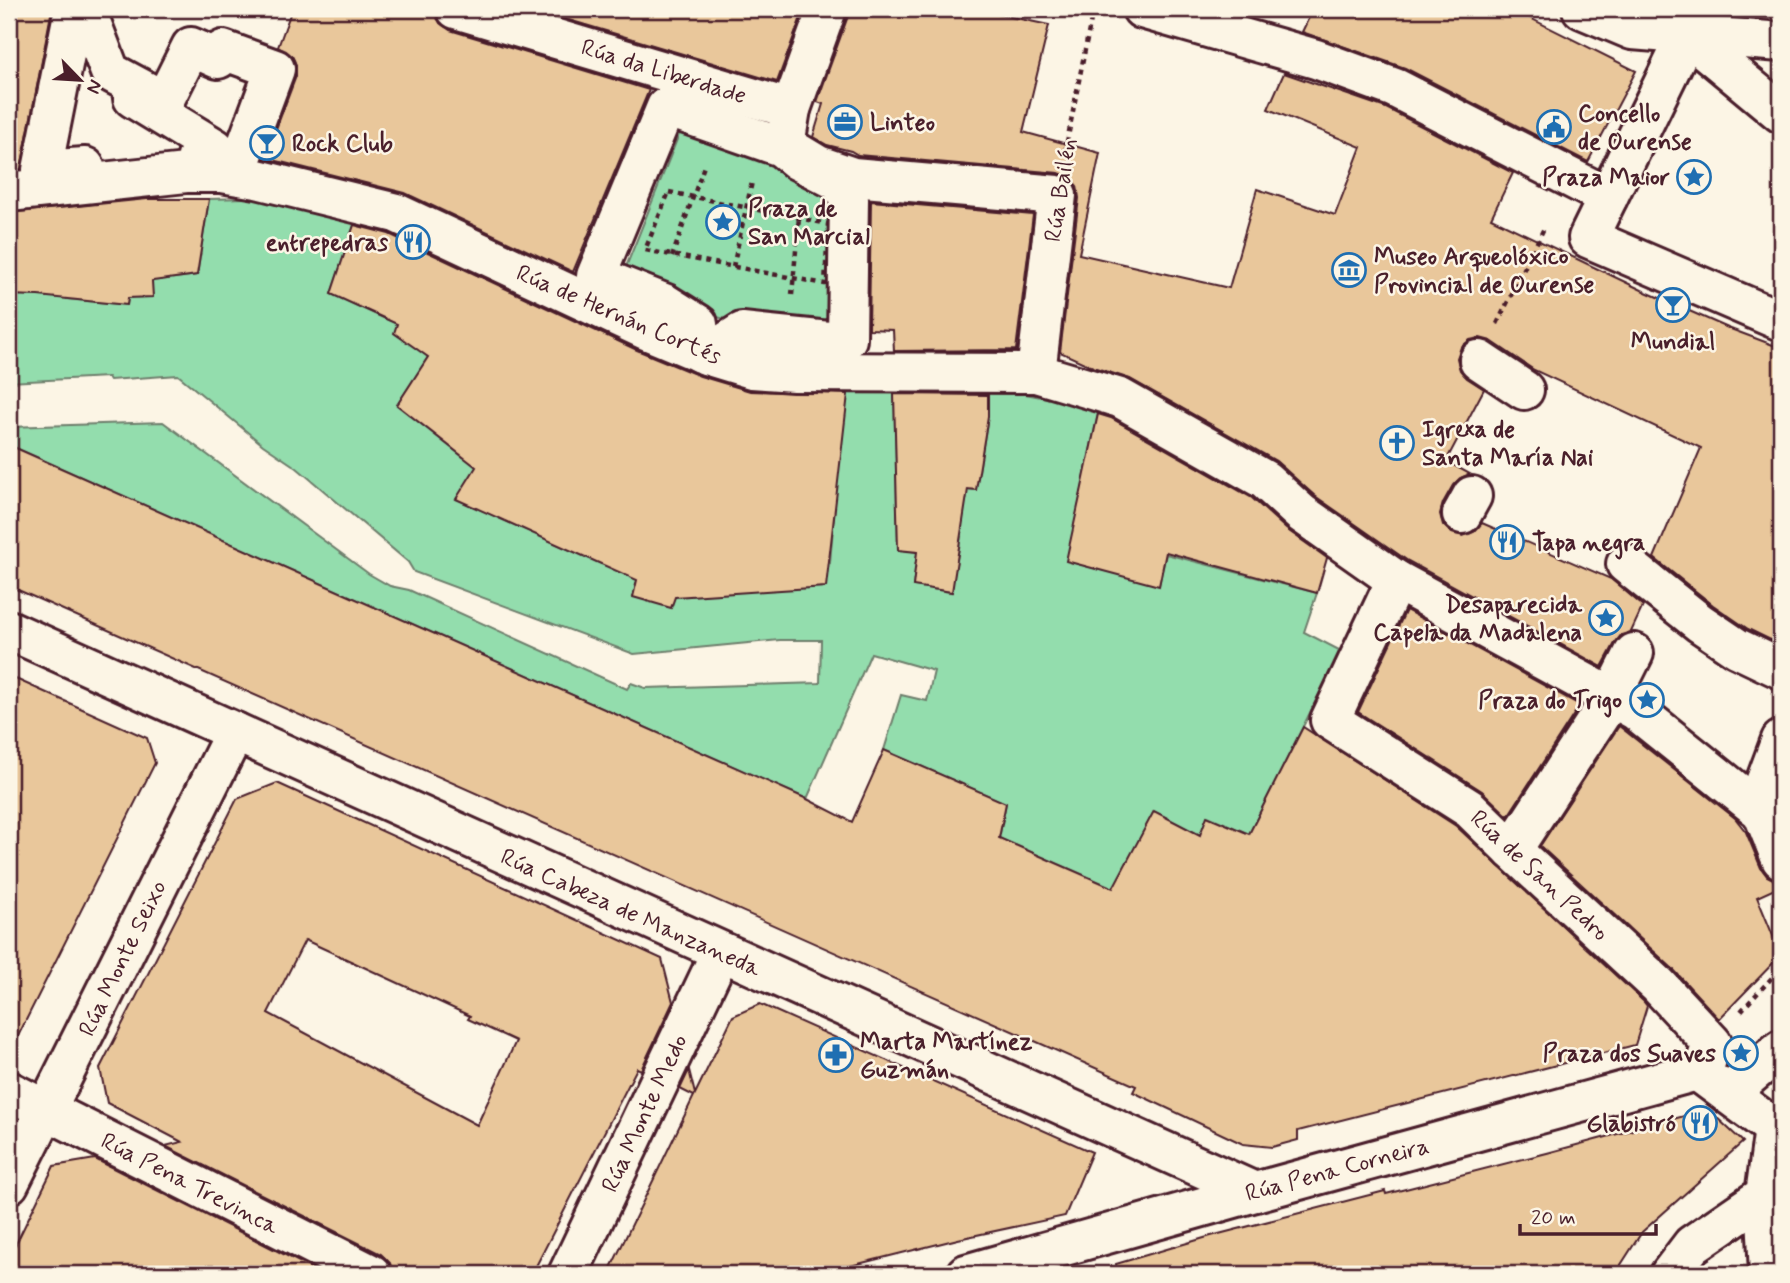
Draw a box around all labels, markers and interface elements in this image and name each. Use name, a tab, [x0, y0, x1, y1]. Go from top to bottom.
street label: Rúa da Liberdade	[577, 33, 750, 112]
north arrow	[46, 46, 116, 116]
text: N	[80, 76, 108, 98]
place label: Concello de Ourense	[1578, 99, 1692, 158]
office icon: Linteo	[826, 103, 864, 141]
place label: Linteo	[870, 108, 935, 139]
public building icon: Concello de Ourense	[1535, 108, 1573, 146]
bar icon: Rock Club	[248, 124, 286, 162]
place label: Rock Club	[292, 129, 393, 160]
street label: Rúa Bailén	[1038, 136, 1085, 244]
place icon: Praza Maior	[1675, 158, 1713, 196]
place label: Praza Maior	[1542, 163, 1670, 194]
place label: Praza de San Marcial	[748, 194, 870, 253]
place icon: Praza de San Marcial	[704, 203, 742, 241]
restaurant icon: entrepedras	[394, 223, 432, 261]
place label: entrepedras	[266, 228, 388, 259]
place label: Museo Arqueolóxico Provincial de Ourense	[1374, 242, 1595, 301]
museum icon: Museo Arqueolóxico Provincial de Ourense	[1330, 251, 1368, 289]
street label: Rúa de Hernán Cortés	[511, 258, 726, 373]
bar icon: Mundial	[1654, 286, 1692, 324]
place label: Mundial	[1631, 327, 1715, 358]
place label: Igrexa de Santa María Nai	[1422, 415, 1594, 474]
church icon: Igrexa de Santa María Nai	[1378, 424, 1416, 462]
restaurant icon: Tapa negra	[1488, 523, 1526, 561]
place label: Tapa negra	[1532, 528, 1645, 560]
place label: Desaparecida Capela da Madalena	[1373, 590, 1583, 649]
place icon: Desaparecida Capela da Madalena	[1587, 599, 1625, 637]
place icon: Praza do Trigo	[1628, 681, 1666, 719]
place label: Praza do Trigo	[1478, 686, 1622, 718]
street label: Rúa de San Pedro	[1463, 804, 1615, 948]
street label: Rúa Cabeza de Manzaneda	[495, 842, 766, 985]
street label: Rúa Monte Seixo	[72, 875, 175, 1042]
place label: Marta Martínez Guzmán	[860, 1027, 1033, 1086]
street label: Rúa Monte Medo	[595, 1030, 696, 1198]
place icon: Praza dos Suaves	[1722, 1034, 1760, 1072]
pharmacy icon: Marta Martínez Guzmán	[817, 1036, 855, 1074]
place label: Praza dos Suaves	[1543, 1039, 1716, 1070]
restaurant icon: Glabistró	[1681, 1104, 1719, 1142]
place label: Glabistró	[1587, 1109, 1676, 1140]
street label: Rúa Pena Trevinca	[95, 1126, 284, 1243]
street label: Rúa Pena Corneira	[1242, 1131, 1433, 1210]
scale bar	[1520, 1192, 1657, 1236]
text: 20 m	[1531, 1204, 1576, 1232]

